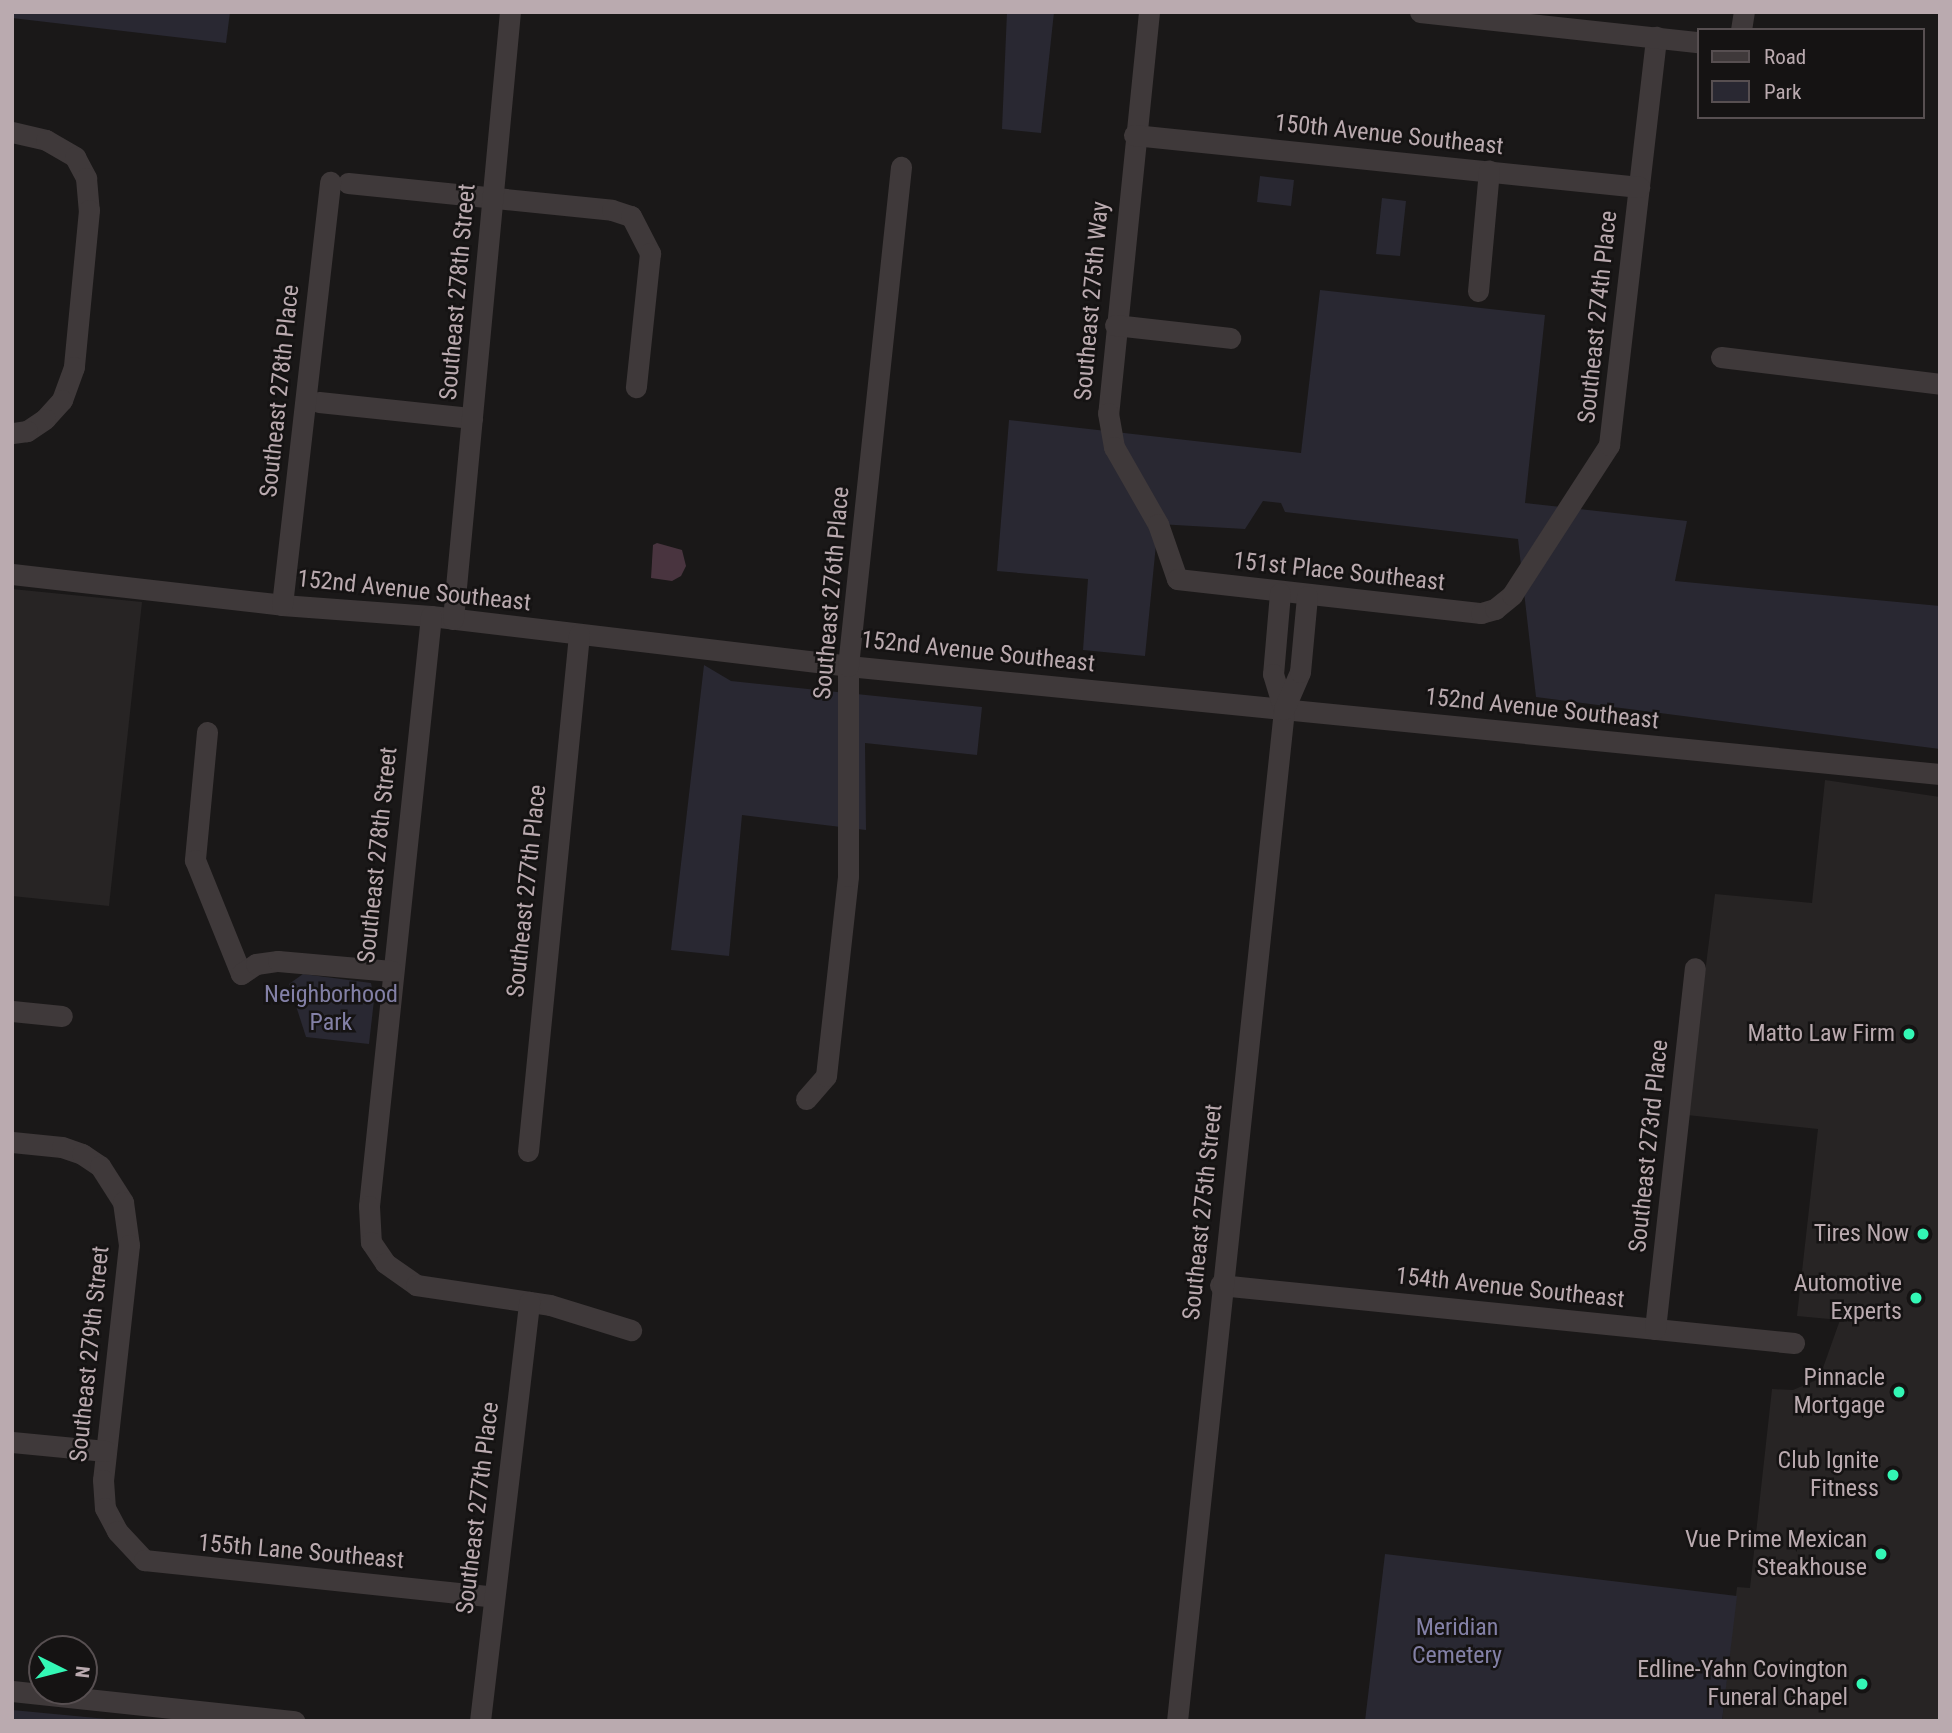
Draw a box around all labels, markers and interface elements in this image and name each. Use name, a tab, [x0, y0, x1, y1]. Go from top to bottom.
legend	[1696, 28, 1924, 119]
text: Road	[1764, 45, 1806, 69]
text: Park	[1764, 80, 1801, 104]
street label: 150th Avenue Southeast	[1273, 109, 1505, 161]
street label: Southeast 278th Street	[434, 183, 482, 401]
street label: Southeast 275th Way	[1069, 200, 1115, 402]
street label: Southeast 274th Place	[1573, 209, 1623, 425]
street label: Southeast 278th Place	[255, 283, 305, 499]
street label: Southeast 276th Place	[808, 485, 856, 701]
street label: 151st Place Southeast	[1232, 547, 1446, 597]
street label: 152nd Avenue Southeast	[296, 564, 532, 618]
street label: 152nd Avenue Southeast	[860, 625, 1096, 679]
street label: 152nd Avenue Southeast	[1424, 682, 1660, 736]
street label: Southeast 278th Street	[352, 746, 404, 964]
street label: Southeast 277th Place	[502, 783, 552, 999]
park label: Neighborhood Park	[264, 981, 398, 1037]
place label: Matto Law Firm	[1747, 1020, 1895, 1048]
marker: Matto Law Firm	[1901, 1026, 1917, 1042]
street label: Southeast 273rd Place	[1624, 1038, 1674, 1254]
street label: Southeast 275th Street	[1177, 1103, 1229, 1321]
place label: Tires Now	[1814, 1220, 1909, 1248]
marker: Tires Now	[1915, 1226, 1931, 1242]
street label: Southeast 279th Street	[64, 1245, 116, 1463]
street label: 154th Avenue Southeast	[1394, 1262, 1626, 1314]
place label: Automotive Experts	[1794, 1270, 1902, 1326]
marker: Automotive Experts	[1908, 1290, 1924, 1306]
place label: Pinnacle Mortgage	[1793, 1364, 1885, 1420]
marker: Pinnacle Mortgage	[1891, 1384, 1907, 1400]
street label: Southeast 277th Place	[451, 1400, 505, 1616]
place label: Club Ignite Fitness	[1778, 1447, 1879, 1503]
marker: Club Ignite Fitness	[1885, 1467, 1901, 1483]
place label: Vue Prime Mexican Steakhouse	[1685, 1526, 1867, 1582]
street label: 155th Lane Southeast	[197, 1529, 405, 1575]
marker: Vue Prime Mexican Steakhouse	[1873, 1546, 1889, 1562]
park label: Meridian Cemetery	[1412, 1614, 1502, 1670]
north arrow	[28, 1635, 98, 1705]
place label: Edline-Yahn Covington Funeral Chapel	[1637, 1656, 1848, 1712]
text: N	[70, 1665, 94, 1679]
marker: Edline-Yahn Covington Funeral Chapel	[1854, 1676, 1870, 1692]

